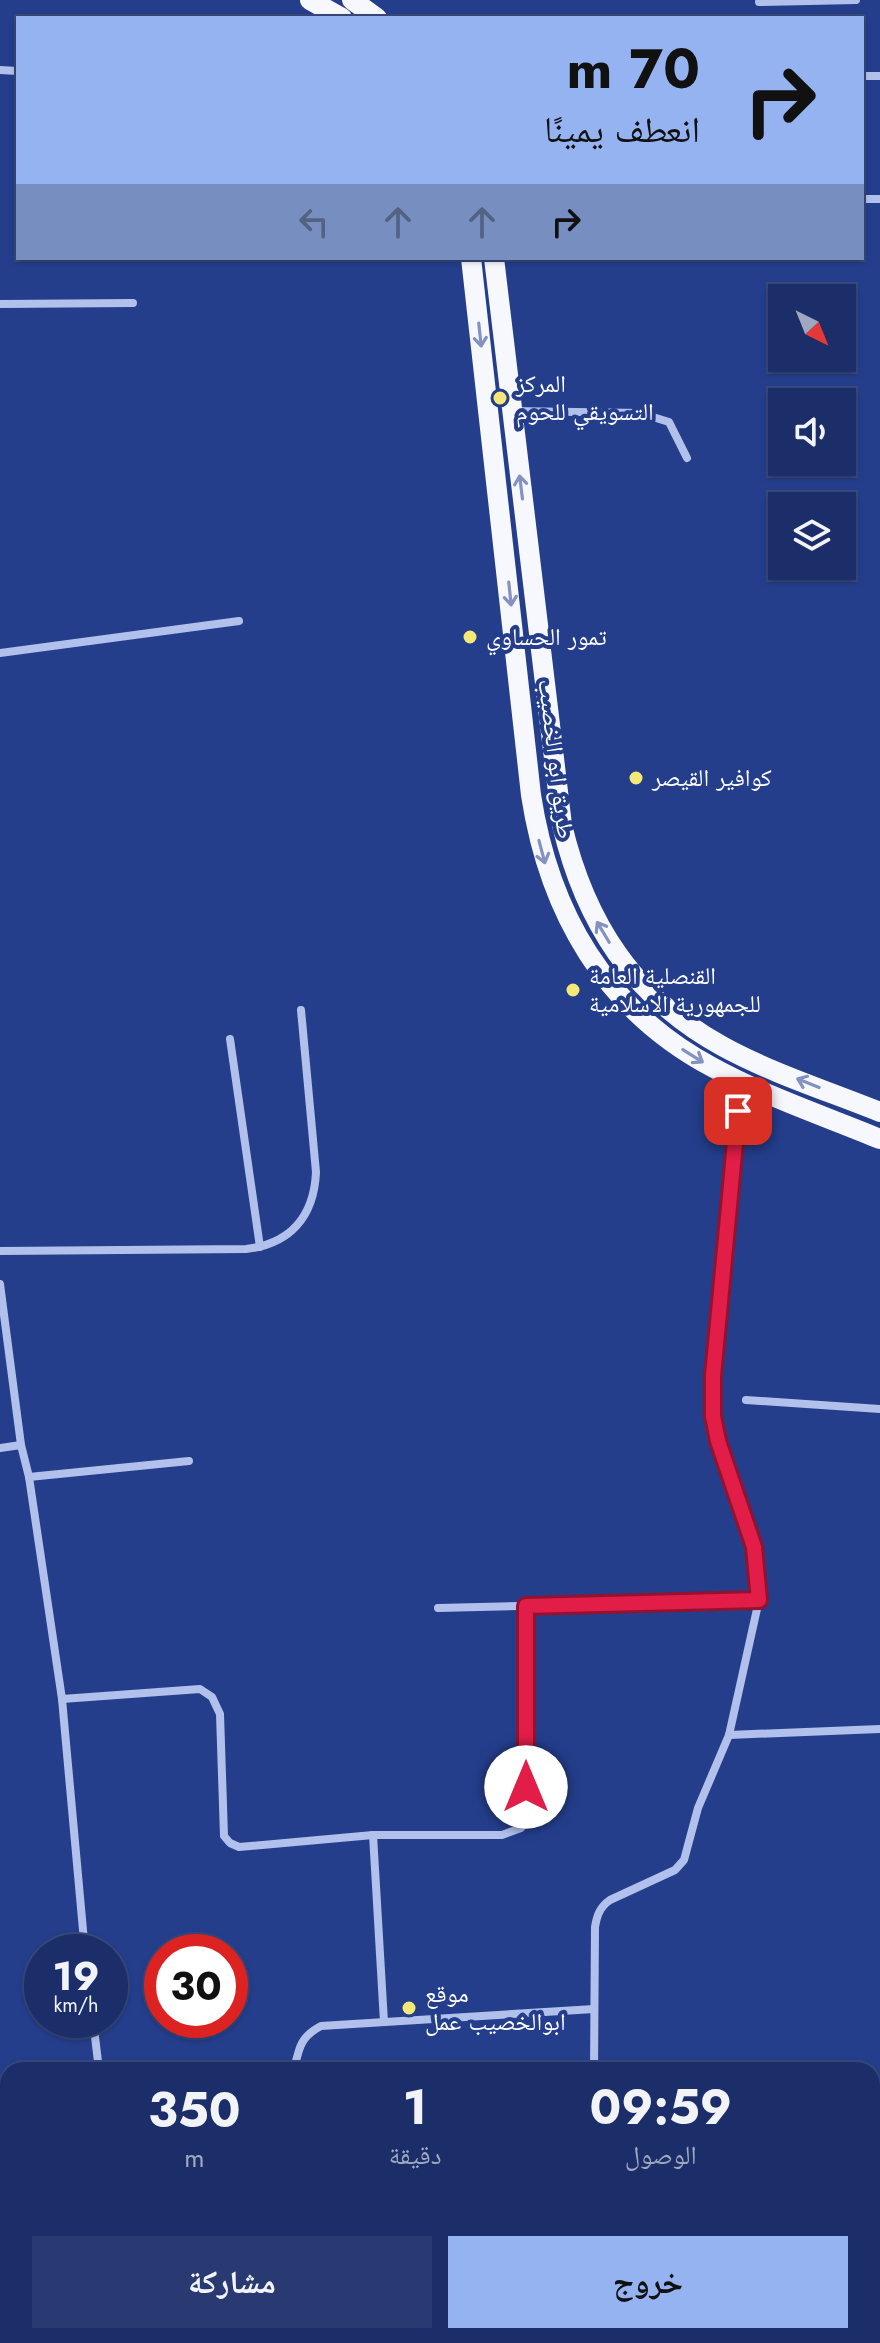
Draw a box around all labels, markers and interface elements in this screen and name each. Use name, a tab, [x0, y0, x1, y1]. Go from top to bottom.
text: 70 m	[566, 28, 700, 109]
icon: right	[728, 48, 832, 152]
text: انعطف يمينًا	[544, 103, 700, 155]
icon: left	[292, 200, 336, 244]
icon: ahead	[376, 200, 420, 244]
icon: ahead	[460, 200, 504, 244]
icon: right	[544, 200, 588, 244]
north arrow	[768, 284, 856, 372]
map controls	[768, 284, 856, 580]
one-way arrow	[473, 322, 488, 348]
place label: المركز التسويقي للحوم	[515, 366, 654, 431]
button: sound	[768, 388, 856, 476]
marker: المركز التسويقي للحوم	[491, 389, 509, 407]
one-way arrow	[513, 474, 528, 501]
button: layers	[768, 492, 856, 580]
one-way arrow	[502, 580, 517, 607]
place label: تمور الحساوي	[486, 619, 607, 656]
marker: تمور الحساوي	[461, 628, 479, 646]
street label: طريق ابو الخصيب	[529, 677, 584, 841]
place label: كوافير القيصر	[651, 760, 772, 795]
marker: كوافير القيصر	[627, 769, 645, 787]
one-way arrow	[535, 838, 550, 864]
one-way arrow	[595, 921, 611, 944]
place label: القنصلية العامة للجمهورية الاسلامية	[589, 958, 761, 1021]
marker: القنصلية العامة للجمهورية الاسلامية	[564, 981, 582, 999]
one-way arrow	[681, 1048, 704, 1064]
one-way arrow	[796, 1074, 821, 1089]
pin	[704, 1077, 772, 1145]
icon: arrive	[716, 1089, 760, 1133]
position arrow	[484, 1745, 568, 1829]
speed limit sign: 30	[144, 1934, 248, 2038]
text: 19	[52, 1947, 100, 2005]
place label: موقع ابوالخصيب عمل	[425, 1976, 566, 2039]
text: km/h	[53, 1991, 99, 2020]
marker: موقع ابوالخصيب عمل	[400, 1999, 418, 2017]
text: 1	[403, 2073, 427, 2142]
text: 09:59	[590, 2073, 732, 2142]
text: 350	[148, 2076, 241, 2145]
text: دقيقة	[389, 2136, 442, 2174]
text: الوصول	[625, 2136, 697, 2174]
text: m	[184, 2139, 204, 2177]
button: مشاركة	[32, 2236, 432, 2328]
button: خروج	[448, 2236, 848, 2328]

